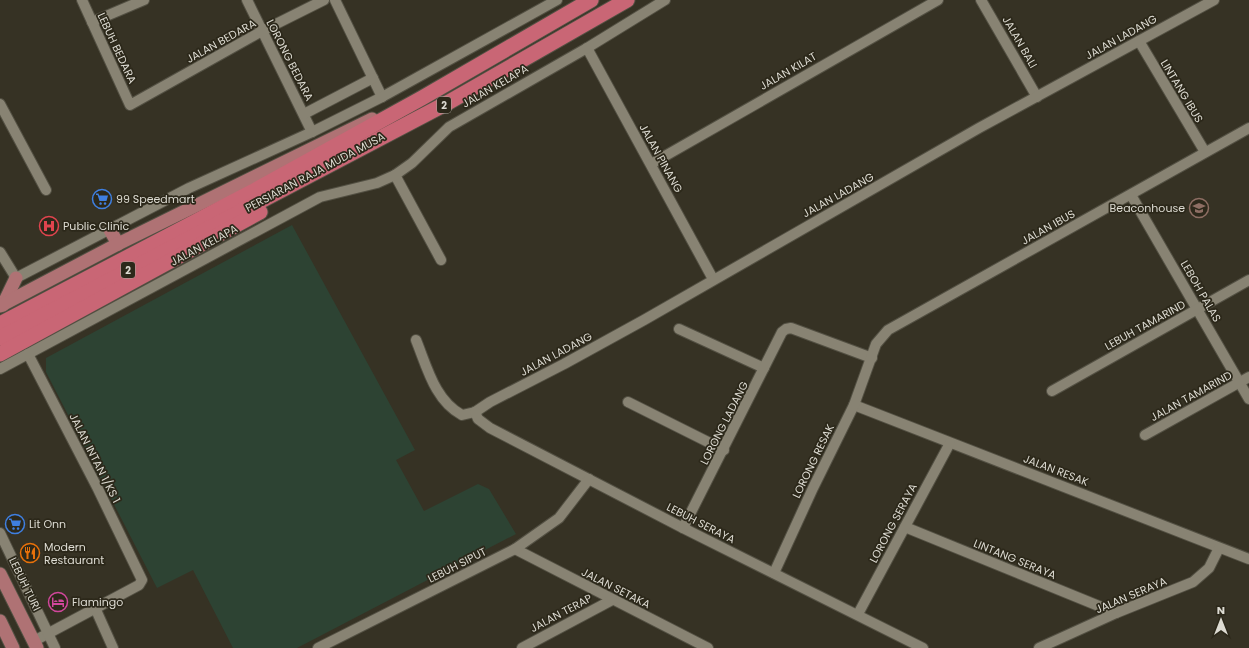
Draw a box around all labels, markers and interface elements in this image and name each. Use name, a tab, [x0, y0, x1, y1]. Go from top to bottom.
street label: LEBUH BEDARA	[94, 10, 141, 87]
street label: JALAN LADANG	[1082, 10, 1160, 63]
street label: JALAN BALI	[999, 13, 1041, 71]
street label: JALAN BEDARA	[183, 15, 259, 67]
street label: LORONG BEDARA	[263, 16, 318, 104]
street label: JALAN KILAT	[757, 48, 820, 94]
street label: LINTANG IBUS	[1157, 56, 1207, 126]
street label: JALAN KELAPA	[459, 60, 532, 111]
road number: 2	[437, 97, 451, 113]
street label: JALAN PINANG	[635, 121, 687, 196]
street label: PERSIARAN RAJA MUDA MUSA	[242, 128, 388, 216]
street label: JALAN LADANG	[799, 168, 877, 221]
supermarket icon: 99 Speedmart	[91, 188, 113, 210]
place label: 99 Speedmart	[116, 191, 195, 207]
school or university icon: Beaconhouse	[1188, 197, 1210, 219]
place label: Beaconhouse	[1110, 200, 1185, 216]
street label: JALAN IBUS	[1018, 206, 1078, 248]
hospital icon: Public Clinic	[38, 215, 60, 237]
place label: Public Clinic	[63, 218, 130, 234]
street label: JALAN KELAPA	[167, 220, 241, 269]
street label: LEBOH PALAS	[1177, 257, 1225, 325]
road number: 2	[121, 262, 135, 278]
street label: LEBUH TAMARIND	[1102, 296, 1189, 354]
street label: JALAN LADANG	[517, 328, 595, 380]
street label: JALAN TAMARIND	[1147, 367, 1235, 425]
street label: LORONG LADANG	[696, 378, 752, 467]
street label: JALAN INTAN 1/KS 1	[65, 410, 125, 506]
street label: LORONG RESAK	[788, 421, 838, 501]
street label: JALAN RESAK	[1021, 450, 1091, 490]
street label: LORONG SERAYA	[865, 480, 921, 566]
street label: LEBUH SERAYA	[664, 499, 739, 547]
supermarket icon: Lit Onn	[4, 513, 26, 535]
place label: Lit Onn	[29, 516, 66, 532]
street label: LINTANG SERAYA	[971, 535, 1059, 583]
place label: Modern Restaurant	[44, 539, 104, 568]
restaurant icon: Modern Restaurant	[19, 542, 41, 564]
street label: LEBUH SIPUT	[425, 543, 489, 587]
street label: LEBUH TURI	[5, 554, 45, 614]
street label: JALAN SETAKA	[579, 564, 654, 613]
street label: JALAN SERAYA	[1093, 573, 1170, 617]
street label: JALAN TERAP	[527, 590, 595, 636]
hotel icon: Flamingo	[47, 591, 69, 613]
place label: Flamingo	[72, 594, 123, 610]
north arrow	[1201, 600, 1241, 640]
text: N	[1217, 602, 1225, 618]

